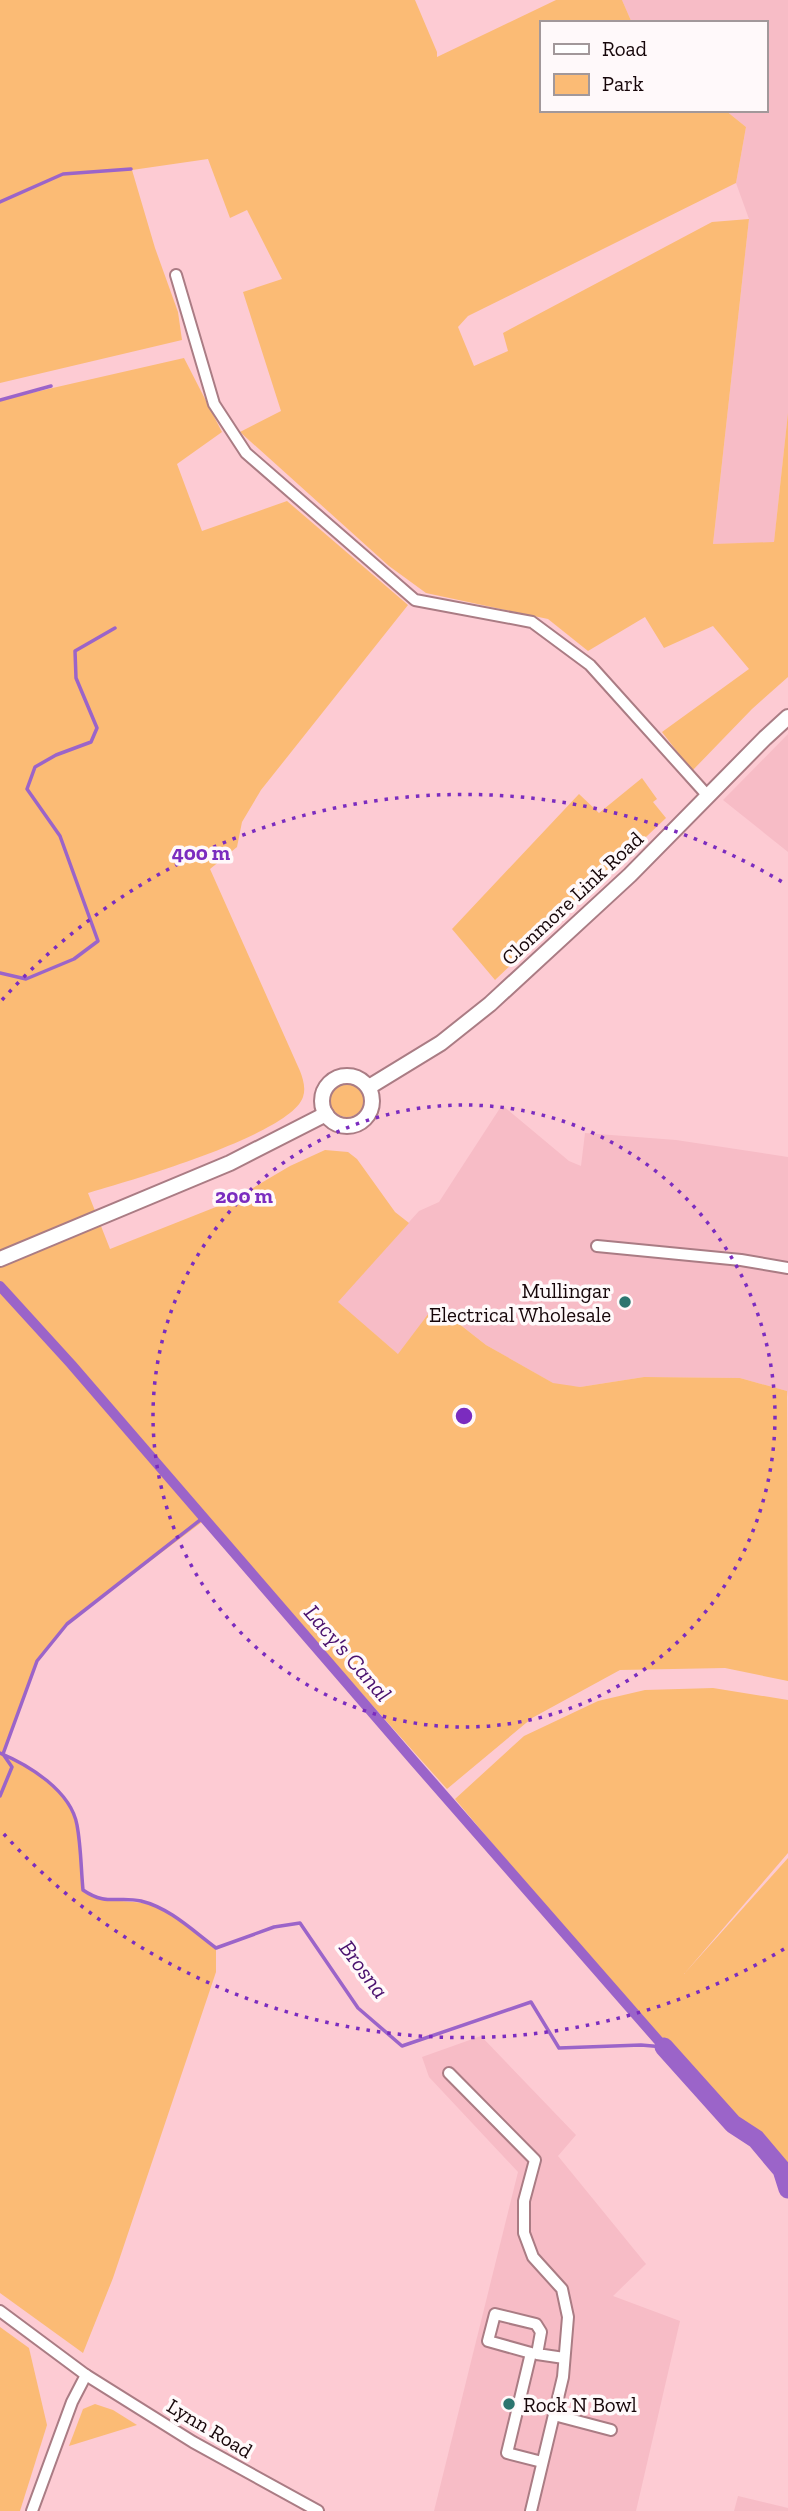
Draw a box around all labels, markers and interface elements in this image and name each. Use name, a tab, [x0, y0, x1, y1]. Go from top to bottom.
legend	[540, 21, 767, 112]
text: Road	[602, 36, 648, 61]
text: Park	[602, 71, 644, 96]
street label: Clonmore Link Road	[496, 826, 648, 970]
text: 400 m	[172, 840, 231, 865]
text: 200 m	[215, 1183, 273, 1208]
place label: Mullingar Electrical Wholesale	[429, 1278, 611, 1327]
marker: Mullingar Electrical Wholesale	[617, 1294, 633, 1310]
centre of rings	[452, 1404, 476, 1428]
water label: Lacy's Canal	[298, 1599, 398, 1707]
water label: Brosna	[333, 1934, 395, 2004]
place label: Rock N Bowl	[523, 2392, 637, 2417]
street label: Lynn Road	[163, 2393, 258, 2464]
marker: Rock N Bowl	[501, 2396, 517, 2412]

